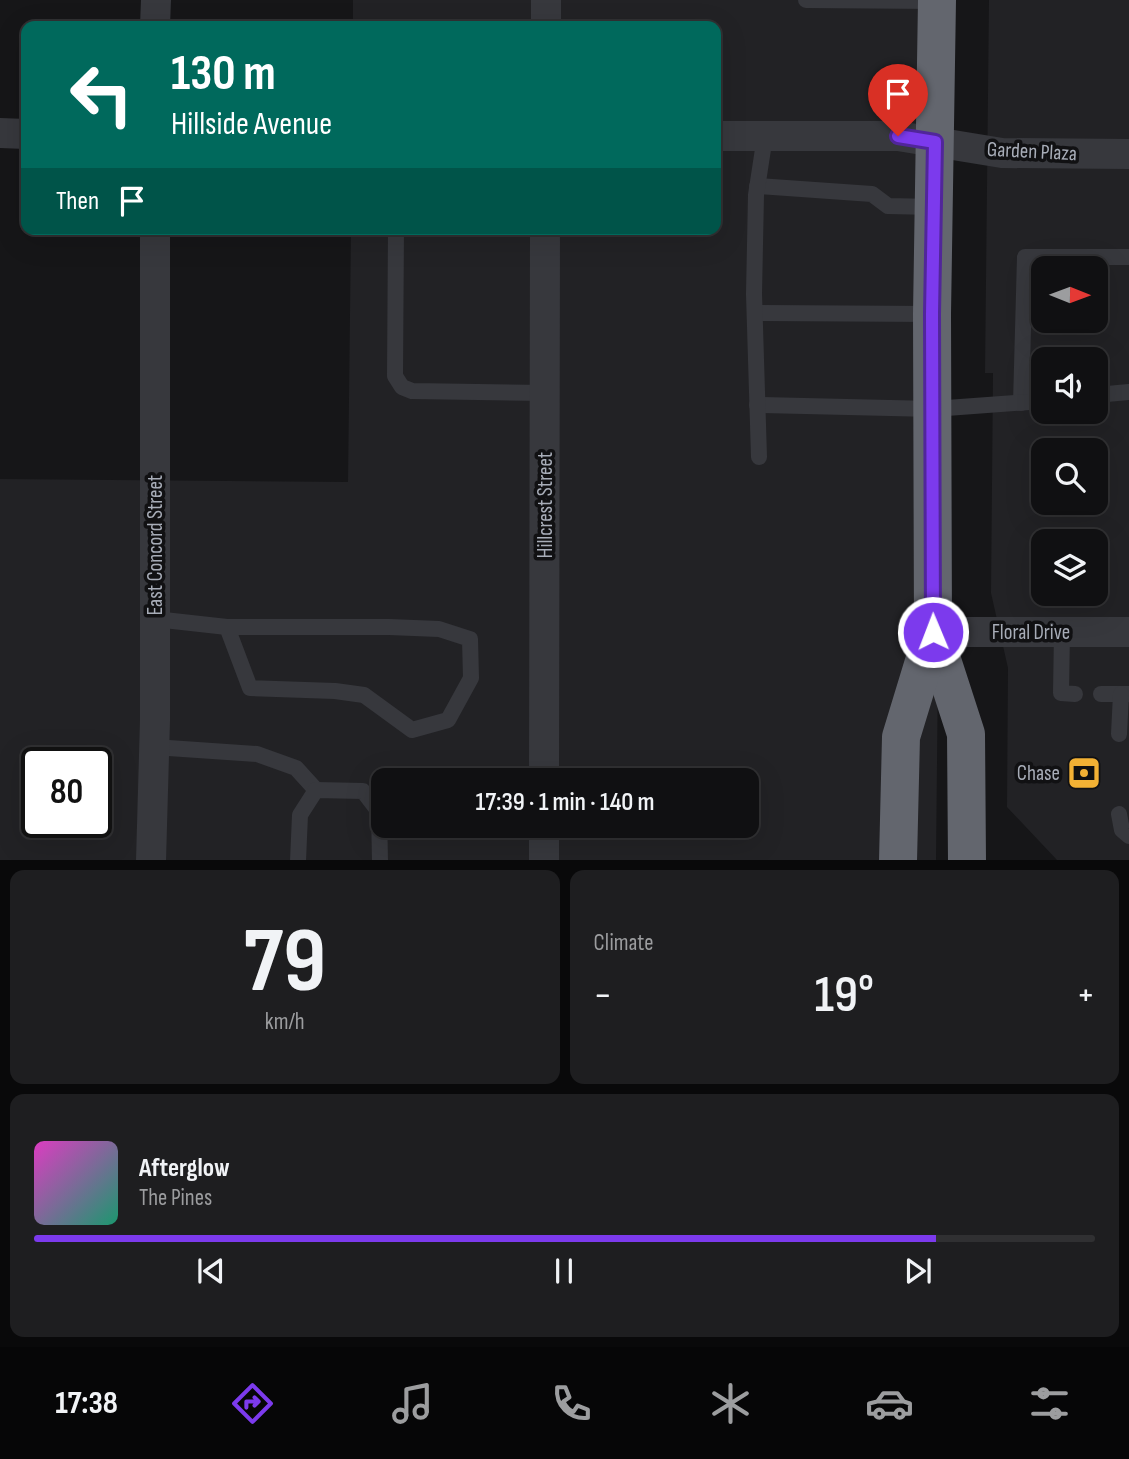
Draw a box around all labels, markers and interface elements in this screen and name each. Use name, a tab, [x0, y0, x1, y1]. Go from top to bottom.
text: 130 m	[171, 45, 276, 104]
icon: left	[56, 49, 147, 140]
pin	[868, 64, 928, 136]
icon: arrive	[879, 75, 917, 113]
text: Hillside Avenue	[171, 105, 332, 144]
street label: Garden Plaza	[986, 137, 1078, 166]
icon: arrive	[113, 182, 151, 220]
text: Then	[56, 186, 99, 217]
north arrow	[1031, 256, 1108, 332]
map controls	[1031, 256, 1108, 606]
button: sound	[1031, 347, 1108, 424]
button: search	[1031, 438, 1108, 515]
street label: Hillcrest Street	[533, 452, 558, 558]
street label: East Concord Street	[143, 475, 168, 615]
button: layers	[1031, 529, 1108, 606]
position arrow	[896, 595, 970, 669]
street label: Floral Drive	[992, 620, 1070, 645]
speed limit sign: 80	[21, 747, 112, 838]
bank icon: Chase	[1065, 754, 1103, 792]
place label: Chase	[1017, 761, 1060, 786]
text: 17:39 · 1 min · 140 m	[476, 787, 654, 818]
text: 79	[243, 908, 326, 1017]
text: Climate	[594, 929, 653, 957]
text: 19°	[815, 964, 874, 1027]
text: −	[594, 973, 612, 1018]
text: +	[1076, 973, 1095, 1018]
text: km/h	[265, 1008, 305, 1036]
text: Afterglow	[139, 1153, 230, 1184]
text: The Pines	[139, 1184, 212, 1212]
icon: previous	[192, 1252, 230, 1290]
icon: pause	[545, 1252, 583, 1290]
icon: next	[899, 1252, 937, 1290]
icon: directions	[228, 1379, 277, 1428]
icon: music	[388, 1379, 437, 1428]
icon: phone	[547, 1379, 596, 1428]
icon: climate	[706, 1379, 755, 1428]
icon: car	[865, 1379, 914, 1428]
icon: filters	[1025, 1379, 1074, 1428]
text: 17:38	[55, 1384, 118, 1423]

